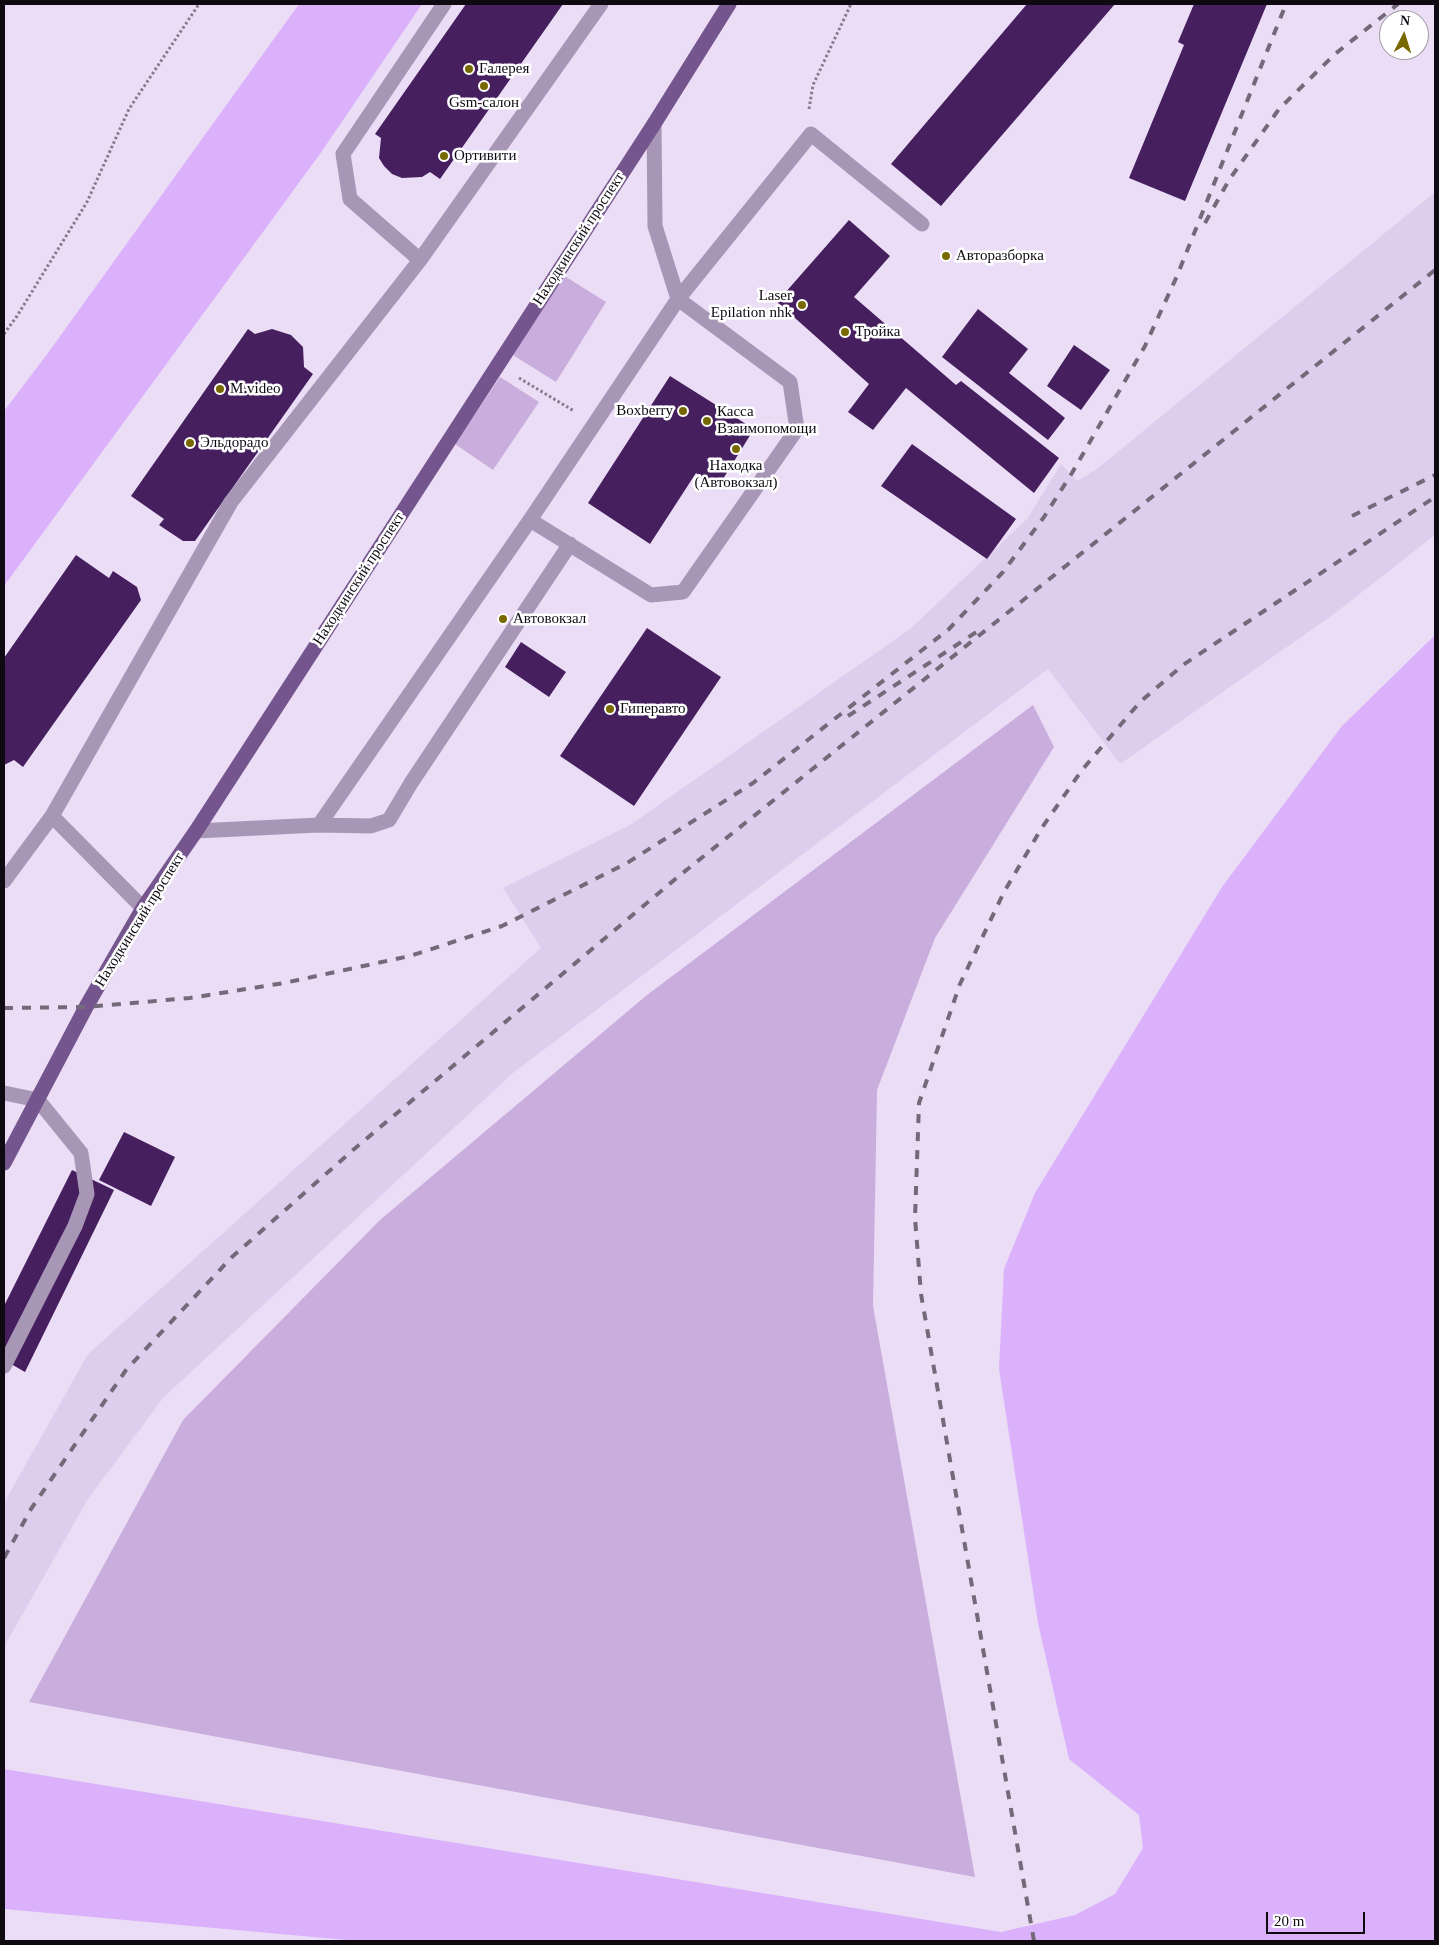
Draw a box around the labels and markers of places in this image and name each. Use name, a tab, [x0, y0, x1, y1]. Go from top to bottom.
place label: Галерея	[479, 60, 529, 78]
marker: Галерея	[463, 63, 475, 75]
marker: Gsm-салон	[478, 80, 490, 92]
place label: Gsm-салон	[449, 94, 519, 112]
place label: Ортивити	[454, 147, 516, 165]
marker: Ортивити	[438, 150, 450, 162]
place label: Авторазборка	[956, 247, 1044, 265]
marker: Авторазборка	[940, 250, 952, 262]
place label: Laser Epilation nhk	[711, 287, 792, 322]
marker: Laser Epilation nhk	[796, 299, 808, 311]
place label: Тройка	[855, 323, 900, 341]
marker: Тройка	[839, 326, 851, 338]
place label: M.video	[230, 380, 280, 398]
marker: M.video	[214, 383, 226, 395]
place label: Boxberry	[616, 402, 673, 420]
place label: Касса Взаимопомощи	[717, 403, 816, 438]
marker: Boxberry	[677, 405, 689, 417]
marker: Касса Взаимопомощи	[701, 415, 713, 427]
place label: Эльдорадо	[200, 434, 268, 452]
marker: Эльдорадо	[184, 437, 196, 449]
marker: Находка (Автовокзал)	[730, 443, 742, 455]
place label: Находка (Автовокзал)	[694, 457, 778, 492]
place label: Автовокзал	[513, 610, 586, 628]
marker: Автовокзал	[497, 613, 509, 625]
place label: Гиперавто	[620, 700, 686, 718]
marker: Гиперавто	[604, 703, 616, 715]

